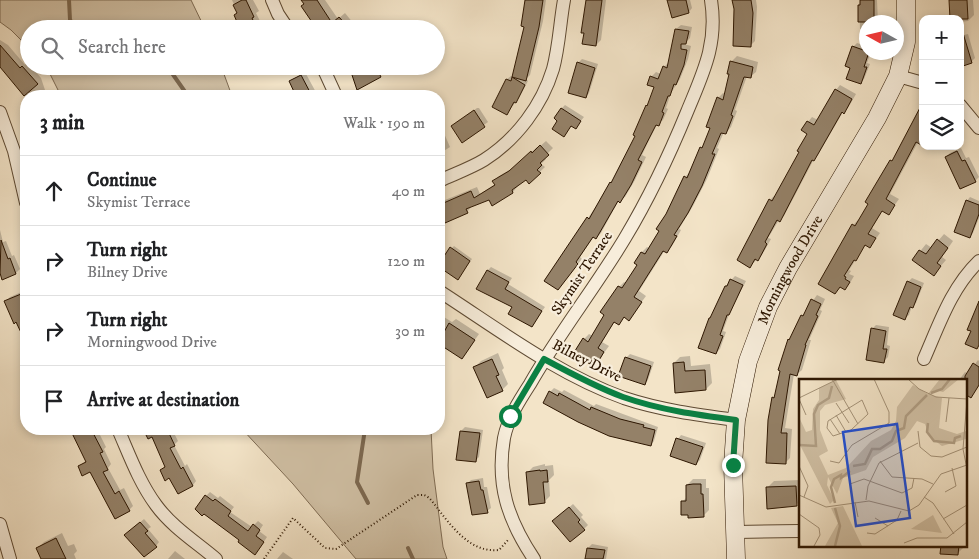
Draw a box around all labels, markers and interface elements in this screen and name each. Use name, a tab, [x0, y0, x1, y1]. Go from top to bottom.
north arrow	[859, 15, 904, 60]
map controls	[919, 15, 964, 150]
button: +	[919, 15, 964, 60]
search box	[20, 20, 445, 75]
icon: search	[38, 34, 66, 62]
text: Search here	[78, 36, 166, 59]
button: −	[919, 60, 964, 105]
button: layers	[919, 105, 964, 150]
text: 3 min	[40, 110, 85, 136]
text: Walk · 190 m	[343, 113, 425, 133]
text: Continue	[87, 169, 157, 192]
icon: ahead	[40, 177, 68, 205]
text: 40 m	[392, 181, 425, 201]
text: Skymist Terrace	[87, 192, 190, 212]
street label: Morningwood Drive	[753, 211, 827, 327]
street label: Skymist Terrace	[547, 228, 617, 318]
text: Turn right	[87, 239, 167, 262]
icon: right	[40, 247, 68, 275]
text: 120 m	[387, 251, 425, 271]
text: Bilney Drive	[87, 262, 168, 282]
text: Turn right	[87, 309, 167, 332]
icon: right	[40, 317, 68, 345]
text: 30 m	[395, 321, 425, 341]
text: Morningwood Drive	[87, 332, 217, 352]
street label: Bilney Drive	[549, 335, 625, 387]
inset map	[799, 379, 966, 546]
icon: arrive	[40, 387, 68, 415]
text: Arrive at destination	[87, 389, 239, 412]
route start	[499, 405, 522, 428]
route end	[722, 454, 745, 477]

